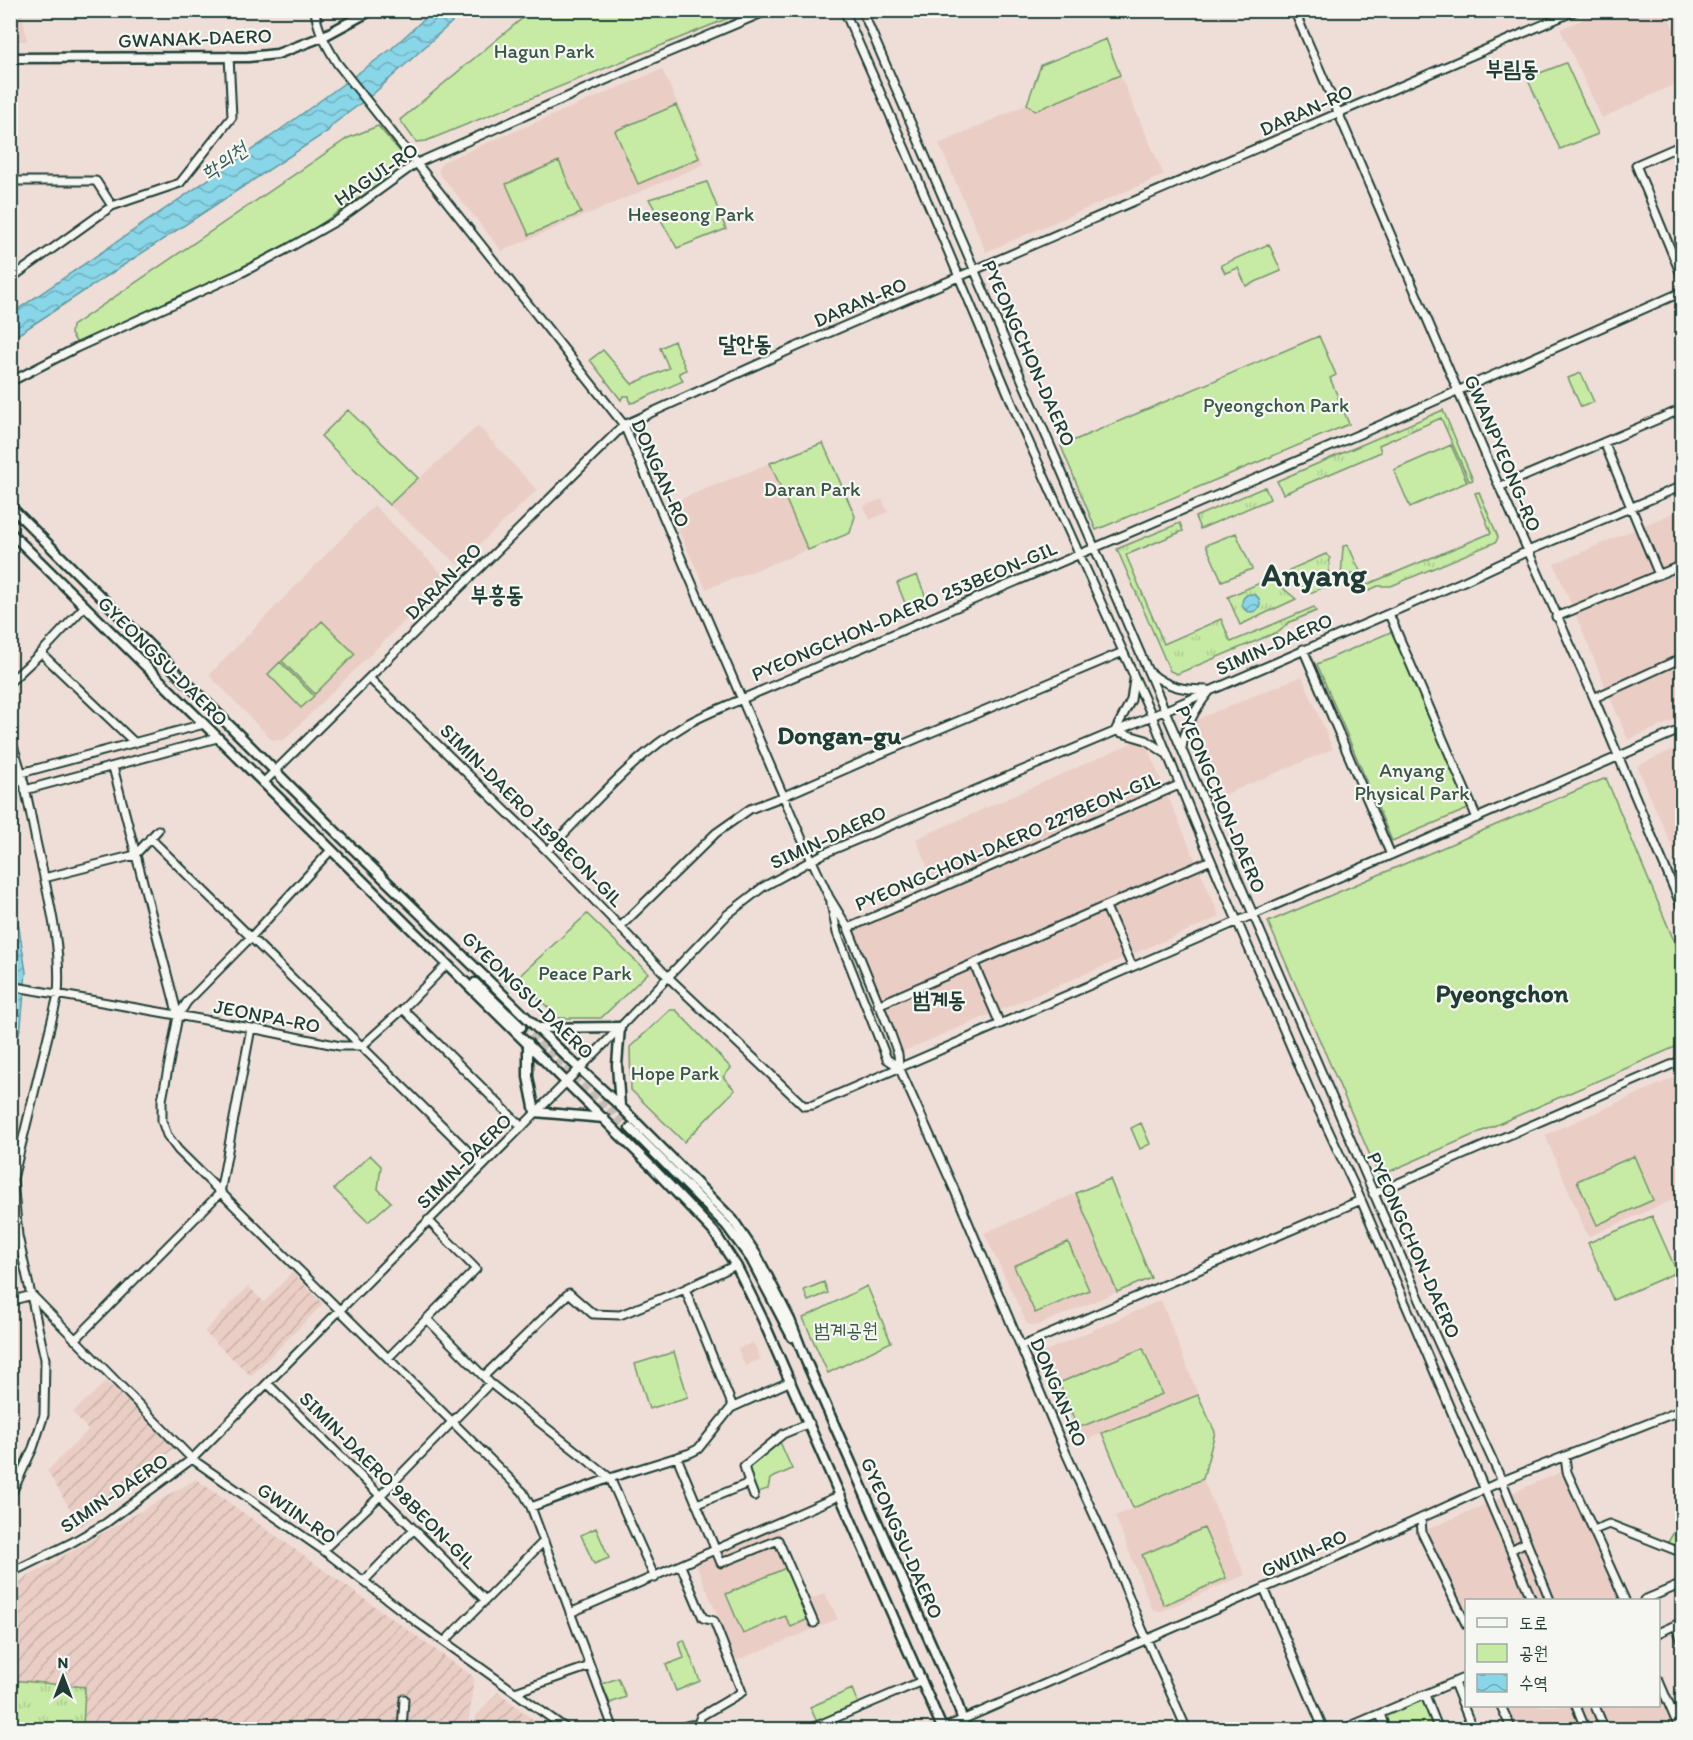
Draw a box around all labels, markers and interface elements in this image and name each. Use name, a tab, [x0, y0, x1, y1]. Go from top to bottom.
street label: GWANAK-DAERO	[118, 23, 272, 53]
park label: Hagun Park	[494, 39, 595, 63]
district label: 부림동	[1485, 55, 1539, 82]
street label: DARAN-RO	[1256, 79, 1356, 141]
water label: 학의천	[196, 135, 253, 185]
street label: HAGUI-RO	[329, 137, 423, 211]
park label: Heeseong Park	[628, 202, 754, 226]
street label: PYEONGCHON-DAERO	[977, 256, 1081, 450]
street label: DARAN-RO	[810, 272, 910, 332]
district label: 달안동	[718, 330, 772, 357]
street label: GWANPYEONG-RO	[1459, 371, 1547, 535]
park label: Pyeongchon Park	[1203, 393, 1349, 417]
street label: DONGAN-RO	[626, 415, 696, 531]
park label: Daran Park	[764, 477, 861, 501]
street label: PYEONGCHON-DAERO 253BEON-GIL	[748, 536, 1060, 686]
street label: DARAN-RO	[399, 537, 487, 625]
district label: Anyang	[1261, 556, 1367, 594]
district label: 부흥동	[470, 581, 524, 608]
street label: GYEONGSU-DAERO	[93, 591, 233, 731]
street label: SIMIN-DAERO	[1212, 608, 1336, 680]
street label: PYEONGCHON-DAERO	[1171, 701, 1271, 897]
street label: SIMIN-DAERO 159BEON-GIL	[435, 718, 629, 912]
district label: Dongan-gu	[777, 719, 902, 751]
park label: Anyang Physical Park	[1354, 758, 1470, 805]
street label: PYEONGCHON-DAERO 227BEON-GIL	[851, 766, 1163, 916]
street label: SIMIN-DAERO	[766, 800, 890, 874]
street label: GYEONGSU-DAERO	[457, 926, 599, 1064]
park label: Peace Park	[538, 961, 632, 985]
district label: Pyeongchon	[1435, 977, 1569, 1009]
district label: 범계동	[912, 986, 966, 1013]
street label: JEONPA-RO	[212, 994, 322, 1038]
park label: Hope Park	[631, 1061, 720, 1085]
street label: SIMIN-DAERO	[411, 1108, 517, 1214]
street label: PYEONGCHON-DAERO	[1362, 1148, 1466, 1342]
park label: 범계공원	[814, 1318, 878, 1342]
street label: DONGAN-RO	[1025, 1334, 1093, 1450]
street label: SIMIN-DAERO 98BEON-GIL	[294, 1386, 482, 1574]
street label: SIMIN-DAERO	[55, 1448, 173, 1538]
street label: GYEONGSU-DAERO	[856, 1454, 948, 1622]
street label: GWIIN-RO	[253, 1477, 341, 1549]
street label: GWIIN-RO	[1257, 1523, 1351, 1583]
legend	[1465, 1599, 1660, 1707]
text: 도로	[1519, 1612, 1548, 1634]
text: 공원	[1519, 1642, 1548, 1664]
north arrow	[33, 1647, 93, 1707]
text: N	[58, 1653, 68, 1672]
text: 수역	[1519, 1672, 1548, 1694]

